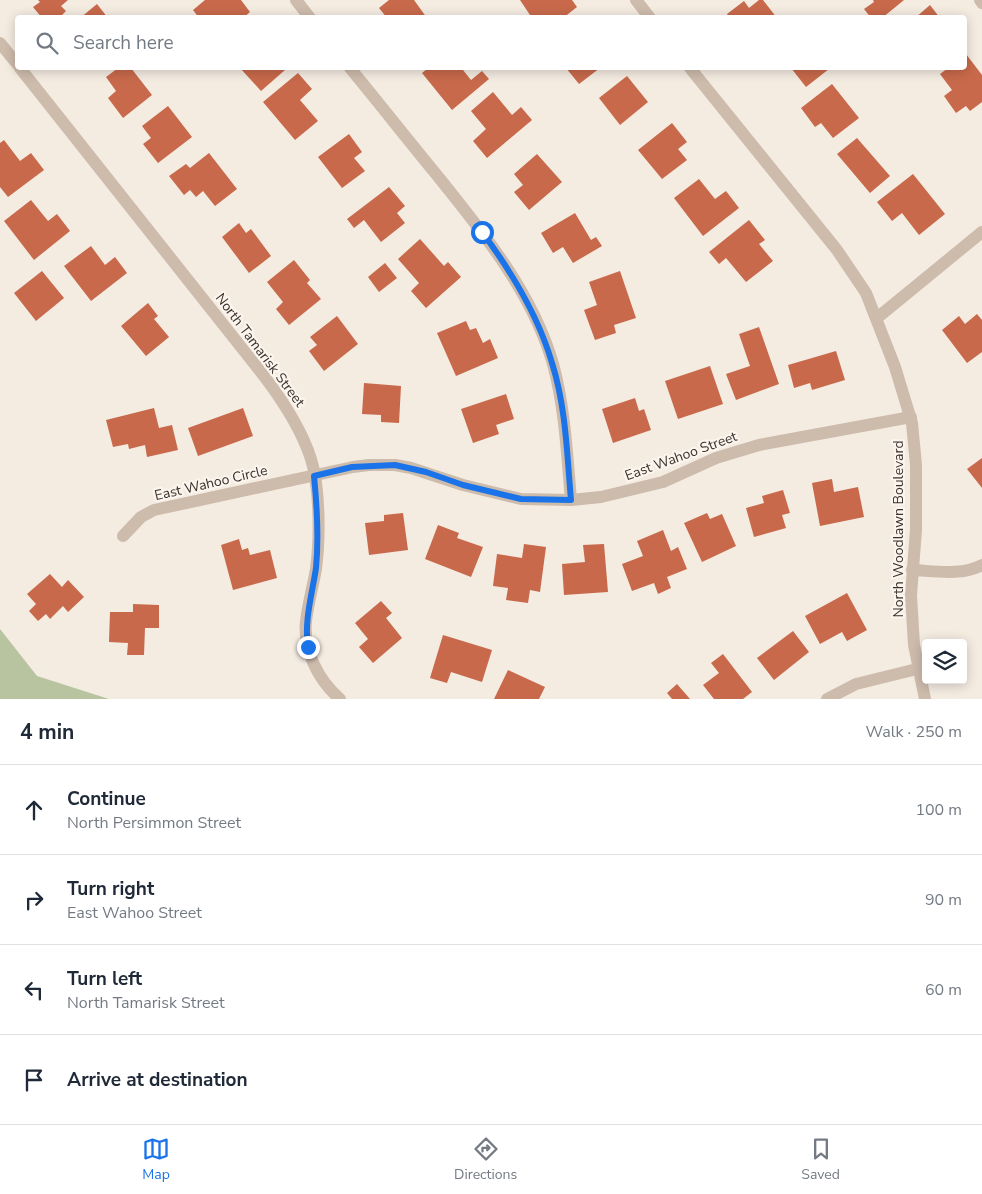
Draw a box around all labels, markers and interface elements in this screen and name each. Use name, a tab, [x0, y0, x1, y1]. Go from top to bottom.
search box	[15, 15, 967, 70]
icon: search	[33, 29, 61, 57]
text: Search here	[73, 30, 174, 56]
route start	[471, 221, 494, 244]
street label: North Tamarisk Street	[211, 289, 309, 411]
street label: East Wahoo Street	[622, 427, 740, 485]
street label: North Woodlawn Boulevard	[889, 440, 908, 618]
street label: East Wahoo Circle	[153, 461, 269, 505]
route end	[297, 636, 320, 659]
map controls	[922, 639, 967, 684]
button: layers	[922, 639, 967, 684]
text: 4 min	[20, 718, 74, 746]
text: Walk · 250 m	[866, 721, 962, 743]
text: Continue	[67, 786, 146, 812]
icon: ahead	[20, 796, 48, 824]
text: 100 m	[915, 799, 962, 821]
text: North Persimmon Street	[67, 812, 241, 834]
text: Turn right	[67, 876, 154, 902]
icon: right	[20, 886, 48, 914]
text: 90 m	[925, 889, 962, 911]
text: East Wahoo Street	[67, 902, 202, 924]
text: Turn left	[67, 966, 142, 992]
icon: left	[20, 976, 48, 1004]
text: 60 m	[925, 979, 962, 1001]
text: North Tamarisk Street	[67, 992, 225, 1014]
icon: arrive	[20, 1066, 48, 1094]
text: Arrive at destination	[67, 1067, 248, 1093]
tab: Map	[142, 1135, 170, 1184]
tab: Directions	[454, 1135, 517, 1184]
tab: Saved	[801, 1135, 840, 1184]

